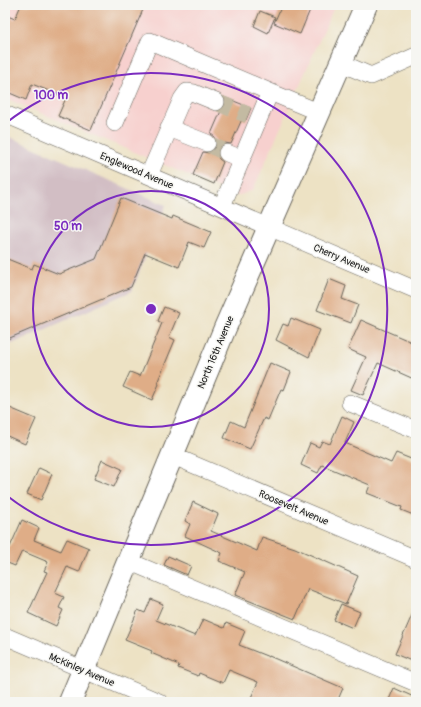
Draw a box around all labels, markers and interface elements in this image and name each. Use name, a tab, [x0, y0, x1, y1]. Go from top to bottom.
text: 100 m	[34, 88, 69, 103]
street label: Englewood Avenue	[98, 150, 175, 192]
text: 50 m	[54, 219, 82, 234]
street label: Cherry Avenue	[312, 242, 372, 276]
centre of rings	[144, 302, 158, 316]
street label: North 16th Avenue	[195, 314, 237, 391]
street label: Roosevelt Avenue	[257, 488, 330, 528]
street label: McKinley Avenue	[47, 651, 116, 689]

